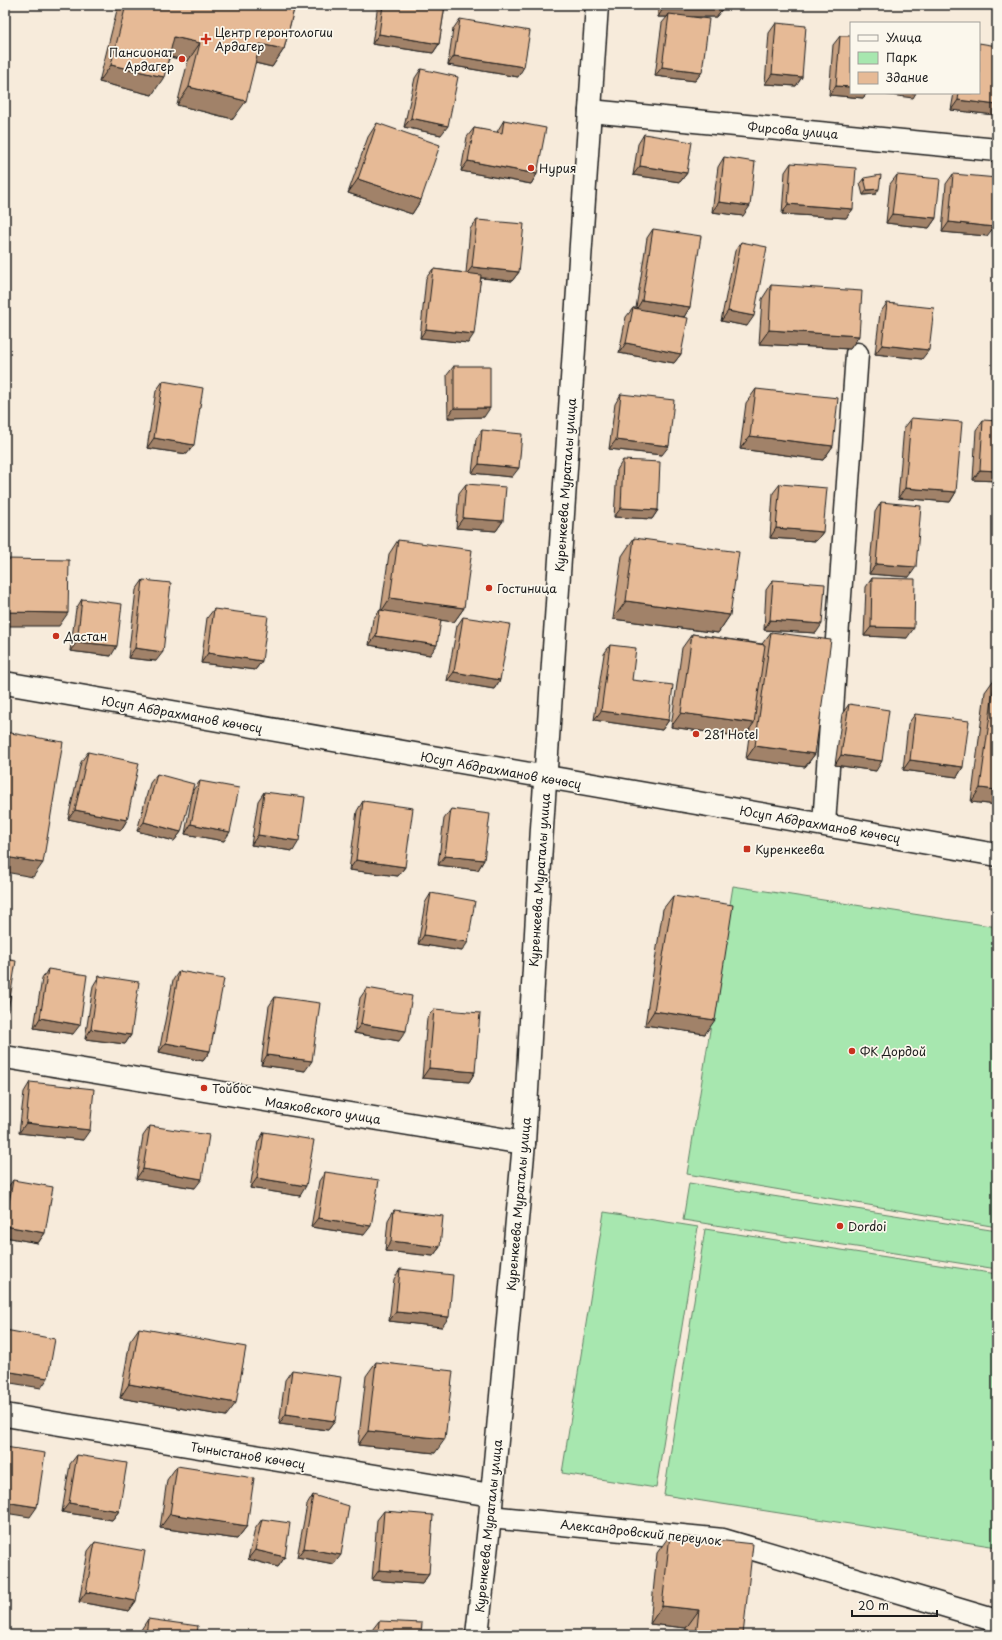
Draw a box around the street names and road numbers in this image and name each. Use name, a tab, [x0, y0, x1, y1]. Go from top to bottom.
street label: Фирсова улица	[747, 117, 839, 143]
street label: Куренкеева Мураталы улица	[550, 397, 580, 572]
street label: Юсуп Абдрахманов көчөсү	[100, 691, 264, 737]
street label: Юсуп Абдрахманов көчөсү	[419, 747, 583, 793]
street label: Куренкеева Мураталы улица	[524, 792, 554, 967]
street label: Юсуп Абдрахманов көчөсү	[738, 801, 902, 847]
street label: Маяковского улица	[264, 1092, 383, 1128]
street label: Куренкеева Мураталы улица	[501, 1116, 535, 1291]
street label: Тыныстанов көчөсү	[189, 1437, 307, 1473]
street label: Куренкеева Мураталы улица	[470, 1438, 506, 1613]
street label: Александровский переулок	[560, 1515, 723, 1550]

